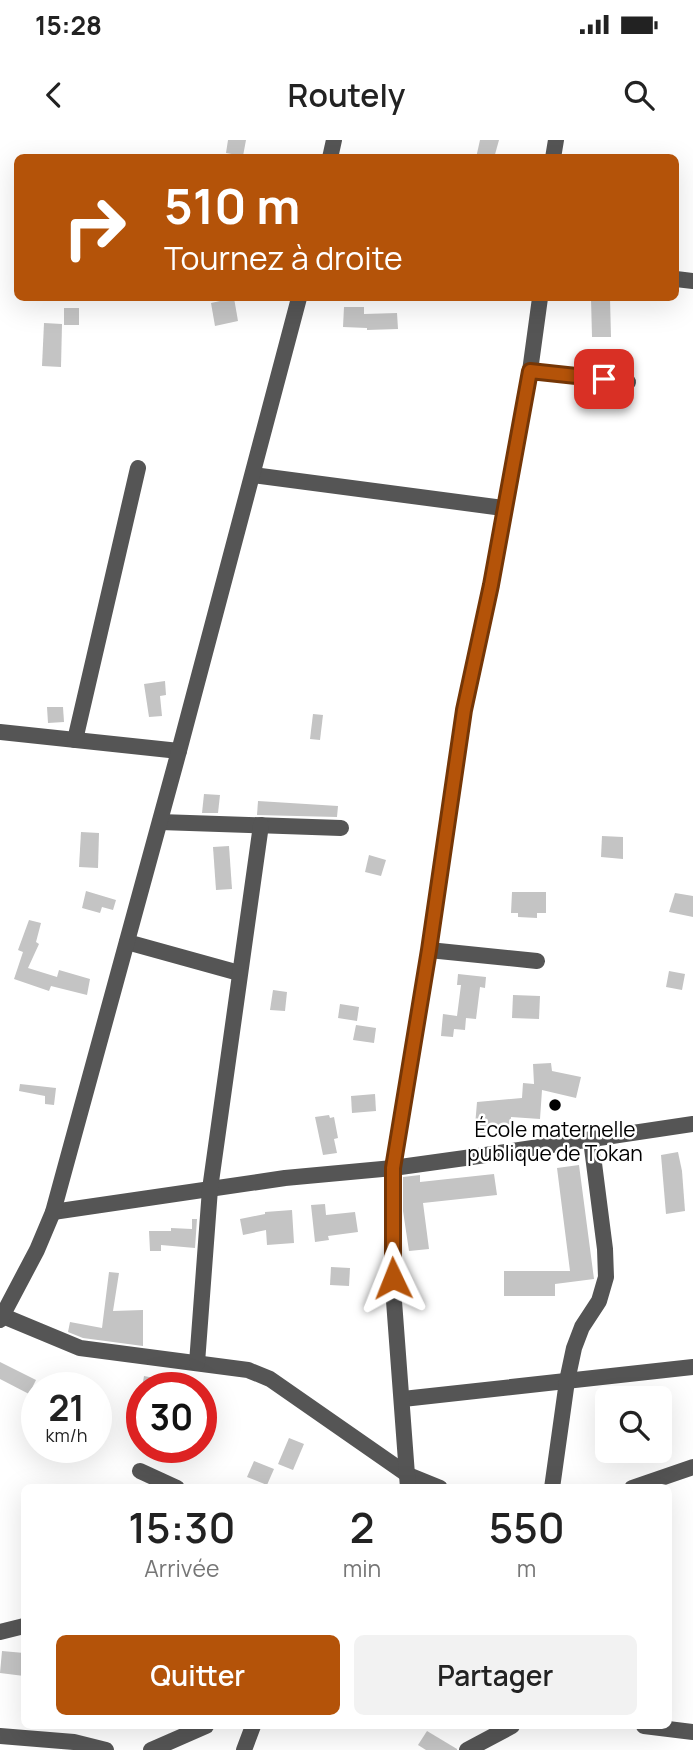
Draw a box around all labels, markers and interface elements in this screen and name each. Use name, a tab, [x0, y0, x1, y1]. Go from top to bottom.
text: 15:28	[35, 7, 102, 43]
text: Routely	[288, 73, 405, 117]
icon: back	[35, 76, 73, 114]
icon: search	[620, 76, 658, 114]
text: 510 m	[164, 172, 300, 239]
icon: right	[49, 182, 140, 273]
text: Tournez à droite	[164, 236, 403, 280]
pin	[574, 349, 634, 409]
icon: arrive	[585, 360, 623, 398]
marker: École maternelle publique de Tokan	[547, 1097, 563, 1113]
place label: École maternelle publique de Tokan	[467, 1115, 643, 1167]
position arrow	[356, 1241, 430, 1315]
speed limit sign: 30	[126, 1372, 217, 1463]
text: 21	[48, 1384, 85, 1432]
map controls	[595, 1386, 672, 1463]
button: search	[595, 1386, 672, 1463]
text: km/h	[46, 1423, 87, 1447]
text: 15:30	[128, 1498, 235, 1556]
text: 2	[350, 1498, 374, 1556]
text: 550	[489, 1498, 565, 1556]
text: Arrivée	[144, 1552, 219, 1584]
text: min	[343, 1552, 381, 1584]
text: m	[517, 1552, 536, 1584]
button: Quitter	[56, 1635, 340, 1715]
button: Partager	[354, 1635, 637, 1715]

